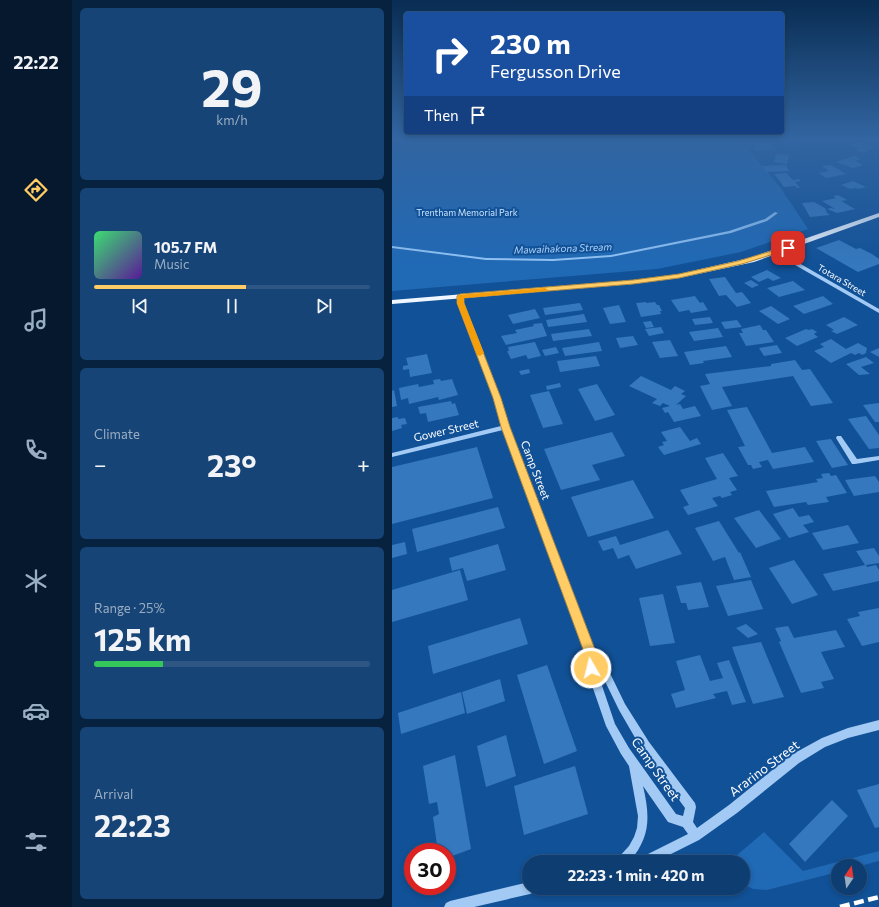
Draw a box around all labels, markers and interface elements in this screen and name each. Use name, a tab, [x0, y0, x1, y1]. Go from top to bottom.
text: 230 m	[490, 26, 571, 60]
icon: right	[424, 28, 476, 80]
text: 22:22	[13, 51, 59, 73]
text: 29	[201, 54, 263, 118]
text: Fergusson Drive	[490, 60, 621, 82]
icon: arrive	[467, 104, 489, 126]
text: Then	[424, 106, 459, 124]
text: km/h	[216, 112, 248, 128]
icon: directions	[22, 176, 50, 204]
park label: Trentham Memorial Park	[416, 207, 518, 218]
pin	[771, 231, 805, 265]
icon: arrive	[777, 237, 799, 259]
text: 105.7 FM	[154, 238, 217, 256]
water label: Mawaihakona Stream	[514, 240, 613, 256]
text: Music	[154, 256, 189, 272]
street label: Totara Street	[816, 262, 868, 298]
icon: previous	[129, 295, 151, 317]
icon: pause	[221, 295, 243, 317]
icon: next	[313, 295, 335, 317]
icon: music	[22, 306, 50, 334]
street label: Gower Street	[412, 416, 480, 444]
text: Climate	[94, 426, 140, 442]
icon: phone	[22, 436, 50, 464]
street label: Camp Street	[519, 438, 553, 502]
text: 23°	[207, 446, 257, 483]
text: −	[94, 451, 107, 478]
text: +	[357, 451, 370, 478]
icon: climate	[22, 567, 50, 595]
text: Range · 25%	[94, 600, 165, 616]
text: 125 km	[94, 620, 191, 657]
position arrow	[570, 647, 612, 689]
icon: car	[22, 697, 50, 725]
street label: Camp Street	[628, 734, 684, 804]
street label: Ararino Street	[726, 736, 802, 800]
text: Arrival	[94, 786, 133, 802]
text: 22:23	[94, 806, 171, 843]
icon: filters	[22, 828, 50, 856]
speed limit sign: 30	[404, 843, 456, 895]
north arrow	[831, 859, 867, 895]
map controls	[831, 859, 867, 895]
text: 22:23 · 1 min · 420 m	[568, 866, 704, 884]

